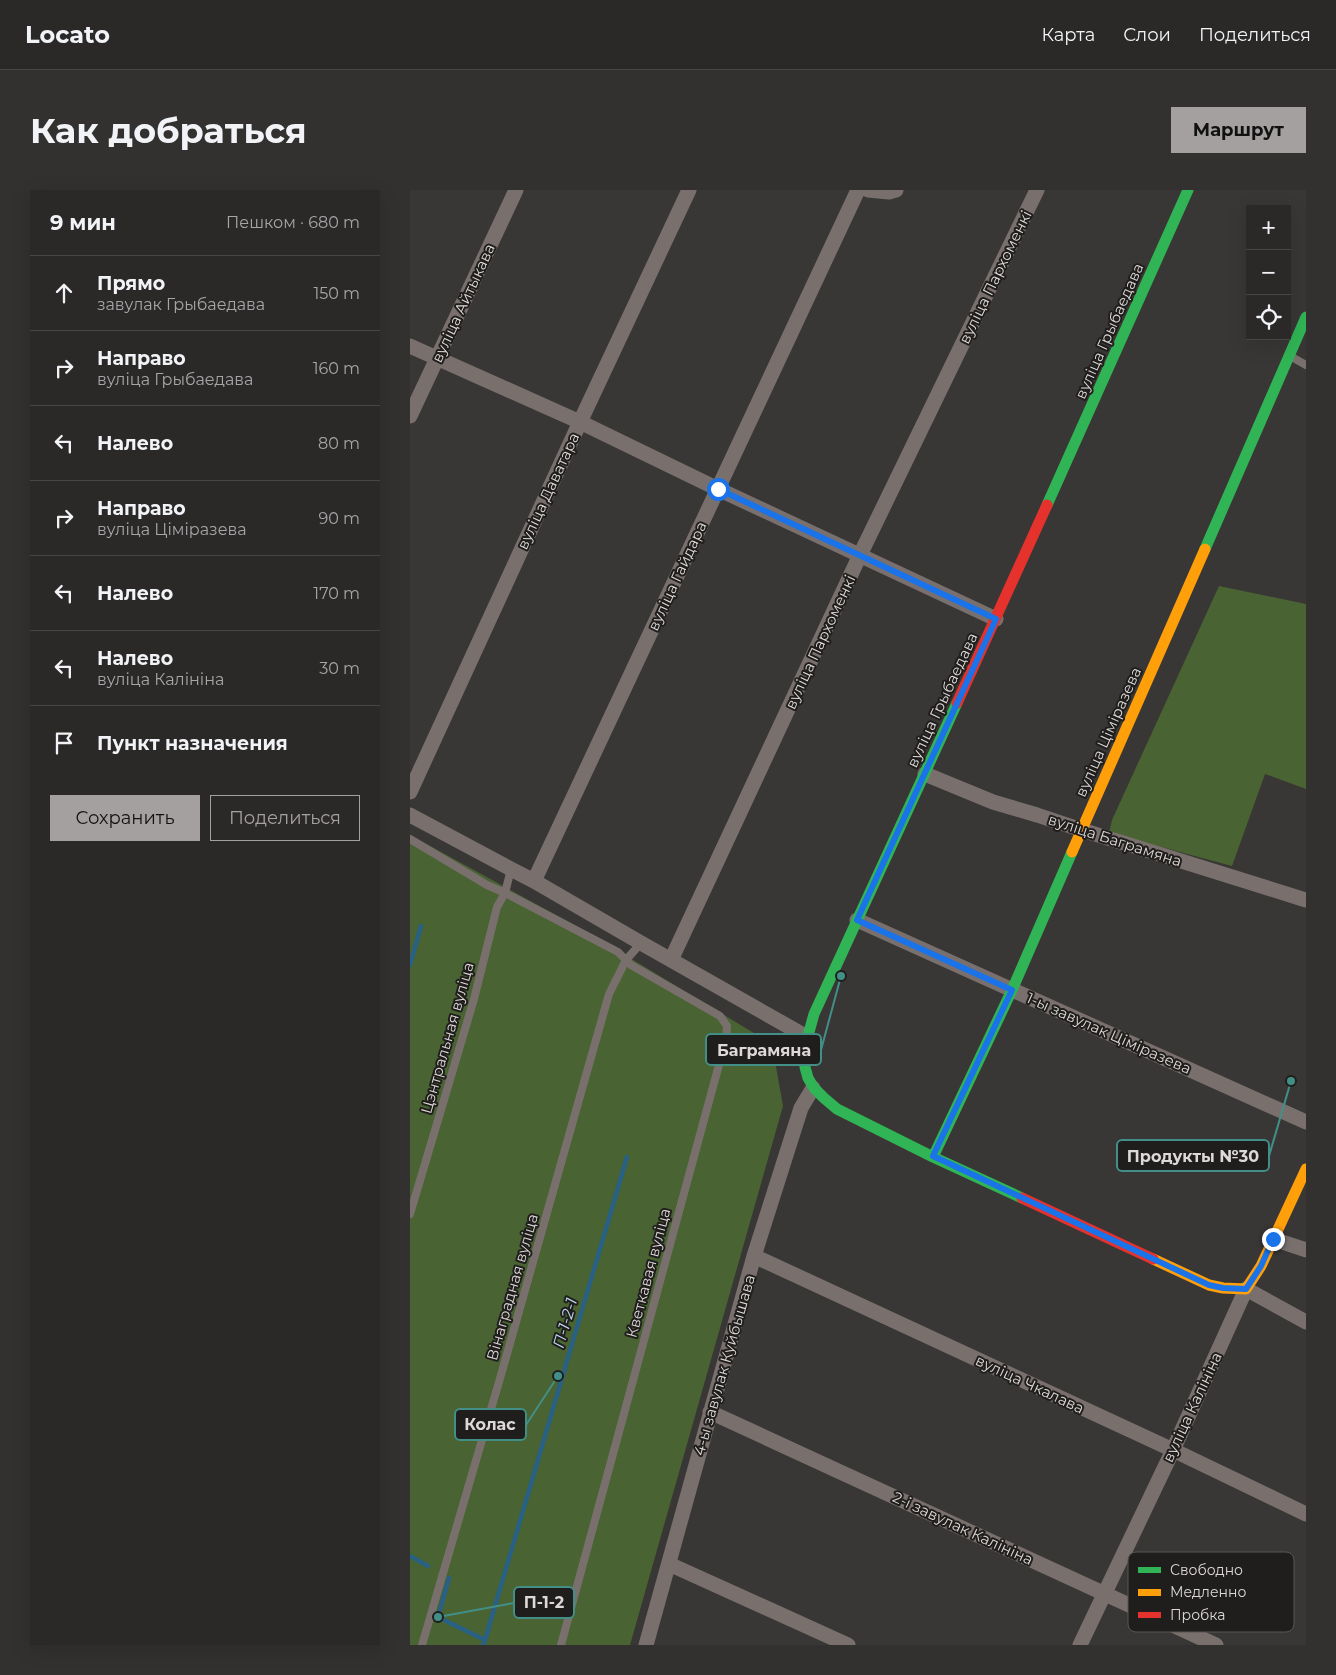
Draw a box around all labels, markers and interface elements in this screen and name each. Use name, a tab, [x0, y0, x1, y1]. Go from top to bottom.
text: Locato	[25, 20, 110, 49]
text: Карта	[1041, 24, 1095, 46]
text: Слои	[1123, 24, 1171, 46]
text: Поделиться	[1199, 24, 1311, 46]
button: Маршрут	[1171, 107, 1306, 153]
text: Как добраться	[30, 109, 307, 152]
map controls	[1246, 205, 1291, 340]
button: +	[1246, 205, 1291, 250]
street label: вуліца Пархоменкі	[954, 207, 1036, 347]
text: 9 мин	[50, 210, 116, 235]
text: Пешком · 680 m	[226, 213, 360, 232]
street label: вуліца Айтыкава	[427, 240, 499, 366]
button: −	[1246, 250, 1291, 295]
street label: вуліца Грыбаедава	[1071, 260, 1147, 402]
text: Прямо	[97, 272, 165, 295]
icon: ahead	[50, 279, 78, 307]
text: 150 m	[313, 284, 360, 303]
text: завулак Грыбаедава	[97, 295, 265, 314]
button: locate	[1246, 295, 1291, 340]
text: Направо	[97, 347, 186, 370]
icon: right	[50, 354, 78, 382]
text: 160 m	[313, 359, 360, 378]
text: вуліца Грыбаедава	[97, 370, 253, 389]
icon: left	[50, 429, 78, 457]
street label: вуліца Даватара	[513, 429, 583, 553]
text: Налево	[97, 432, 173, 455]
text: 80 m	[318, 434, 360, 453]
route start	[707, 478, 730, 501]
text: Направо	[97, 497, 186, 520]
icon: right	[50, 504, 78, 532]
text: 90 m	[318, 509, 360, 528]
street label: вуліца Гайдара	[643, 518, 711, 634]
text: вуліца Ціміразева	[97, 520, 247, 539]
street label: вуліца Пархоменкі	[781, 572, 859, 712]
icon: left	[50, 579, 78, 607]
text: Налево	[97, 582, 173, 605]
text: 170 m	[313, 584, 360, 603]
street label: вуліца Грыбаедава	[902, 630, 982, 770]
text: Налево	[97, 647, 173, 670]
icon: left	[50, 654, 78, 682]
text: 30 m	[319, 659, 360, 678]
street label: вуліца Ціміразева	[1071, 664, 1145, 800]
text: вуліца Калініна	[97, 670, 224, 689]
icon: arrive	[50, 729, 78, 757]
text: Пункт назначения	[97, 732, 288, 755]
button: Сохранить	[50, 795, 200, 841]
button: Поделиться	[210, 795, 360, 841]
street label: вуліца Баграмяна	[1046, 809, 1184, 871]
street label: Цэнтральная вуліца	[416, 960, 478, 1116]
street label: 1-ы завулак Ціміразева	[1024, 988, 1194, 1078]
callout: Баграмяна	[706, 1034, 821, 1065]
text: Баграмяна	[717, 1041, 811, 1060]
callout: Продукты №30	[1117, 1140, 1269, 1171]
text: Продукты №30	[1127, 1147, 1259, 1166]
street label: Кветкавая вуліца	[622, 1206, 674, 1340]
street label: Вінаградная вуліца	[482, 1211, 542, 1363]
route end	[1262, 1228, 1285, 1251]
street label: 4-ы завулак Куйбышава	[689, 1272, 759, 1458]
water label: П-1-2-1	[549, 1296, 581, 1350]
street label: вуліца Калініна	[1158, 1349, 1226, 1465]
street label: вуліца Чкалава	[973, 1351, 1087, 1417]
callout: Колас	[455, 1409, 526, 1440]
text: Колас	[464, 1415, 516, 1434]
street label: 2-і завулак Калініна	[890, 1487, 1036, 1569]
legend	[1128, 1552, 1294, 1632]
text: Свободно	[1170, 1561, 1243, 1579]
text: Медленно	[1170, 1583, 1246, 1601]
callout: П-1-2	[514, 1587, 574, 1618]
text: П-1-2	[524, 1593, 564, 1612]
text: Пробка	[1170, 1606, 1225, 1624]

